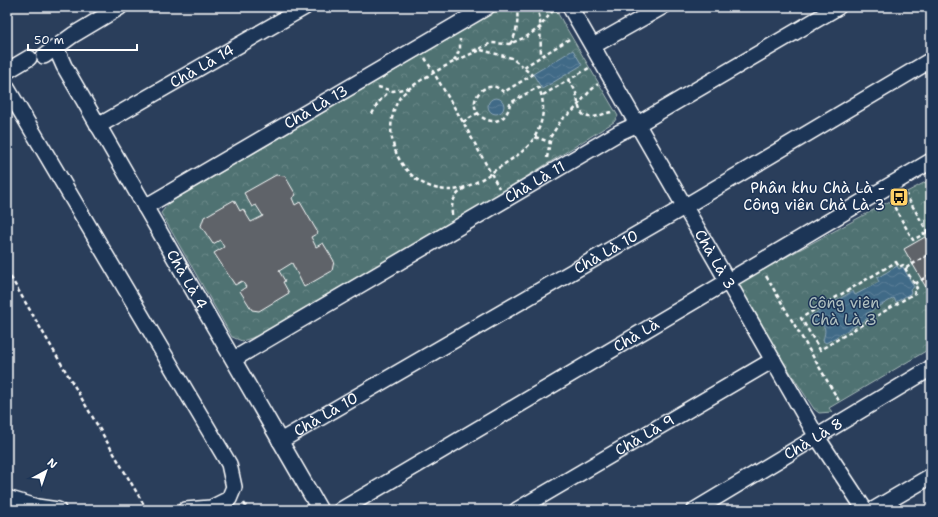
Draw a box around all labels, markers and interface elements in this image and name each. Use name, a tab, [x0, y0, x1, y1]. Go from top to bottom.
scale bar	[28, 26, 137, 52]
text: 50 m	[34, 32, 64, 48]
street label: Chà Là 14	[166, 40, 238, 93]
street label: Chà Là 13	[280, 80, 352, 134]
street label: Chà Là 11	[501, 156, 569, 208]
place label: Phân khu Chà Là - Công viên Chà Là 3	[743, 178, 885, 215]
bus stop icon: Phân khu Chà Là - Công viên Chà Là 3	[888, 186, 910, 208]
street label: Chà Là 10	[570, 225, 642, 279]
street label: Chà Là 3	[690, 226, 740, 293]
street label: Chà Là 4	[162, 246, 212, 313]
park label: Công viên Chà Là 3	[809, 293, 879, 330]
street label: Chà Là	[610, 314, 663, 357]
street label: Chà Là 10	[290, 388, 362, 441]
street label: Chà Là 9	[611, 410, 678, 460]
street label: Chà Là 8	[780, 413, 847, 464]
north arrow	[26, 451, 66, 491]
text: N	[44, 455, 60, 472]

